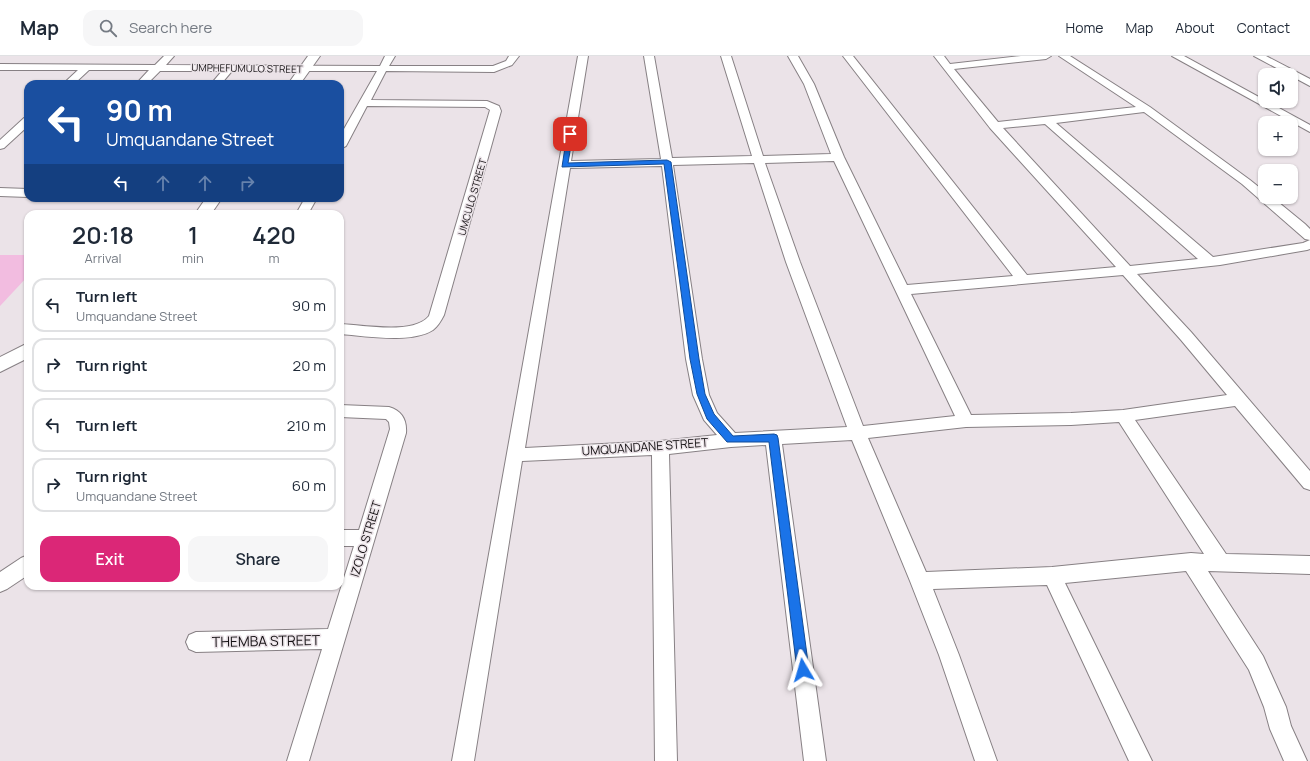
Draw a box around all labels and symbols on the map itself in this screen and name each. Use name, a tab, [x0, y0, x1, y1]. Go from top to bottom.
street label: UMPHEFUMULO STREET	[191, 60, 303, 76]
pin	[553, 117, 587, 151]
street label: UMCULO STREET	[454, 157, 490, 237]
street label: UMQUANDANE STREET	[581, 434, 710, 459]
street label: IZOLO STREET	[346, 498, 385, 579]
street label: THEMBA STREET	[212, 630, 321, 651]
position arrow	[782, 649, 824, 691]

